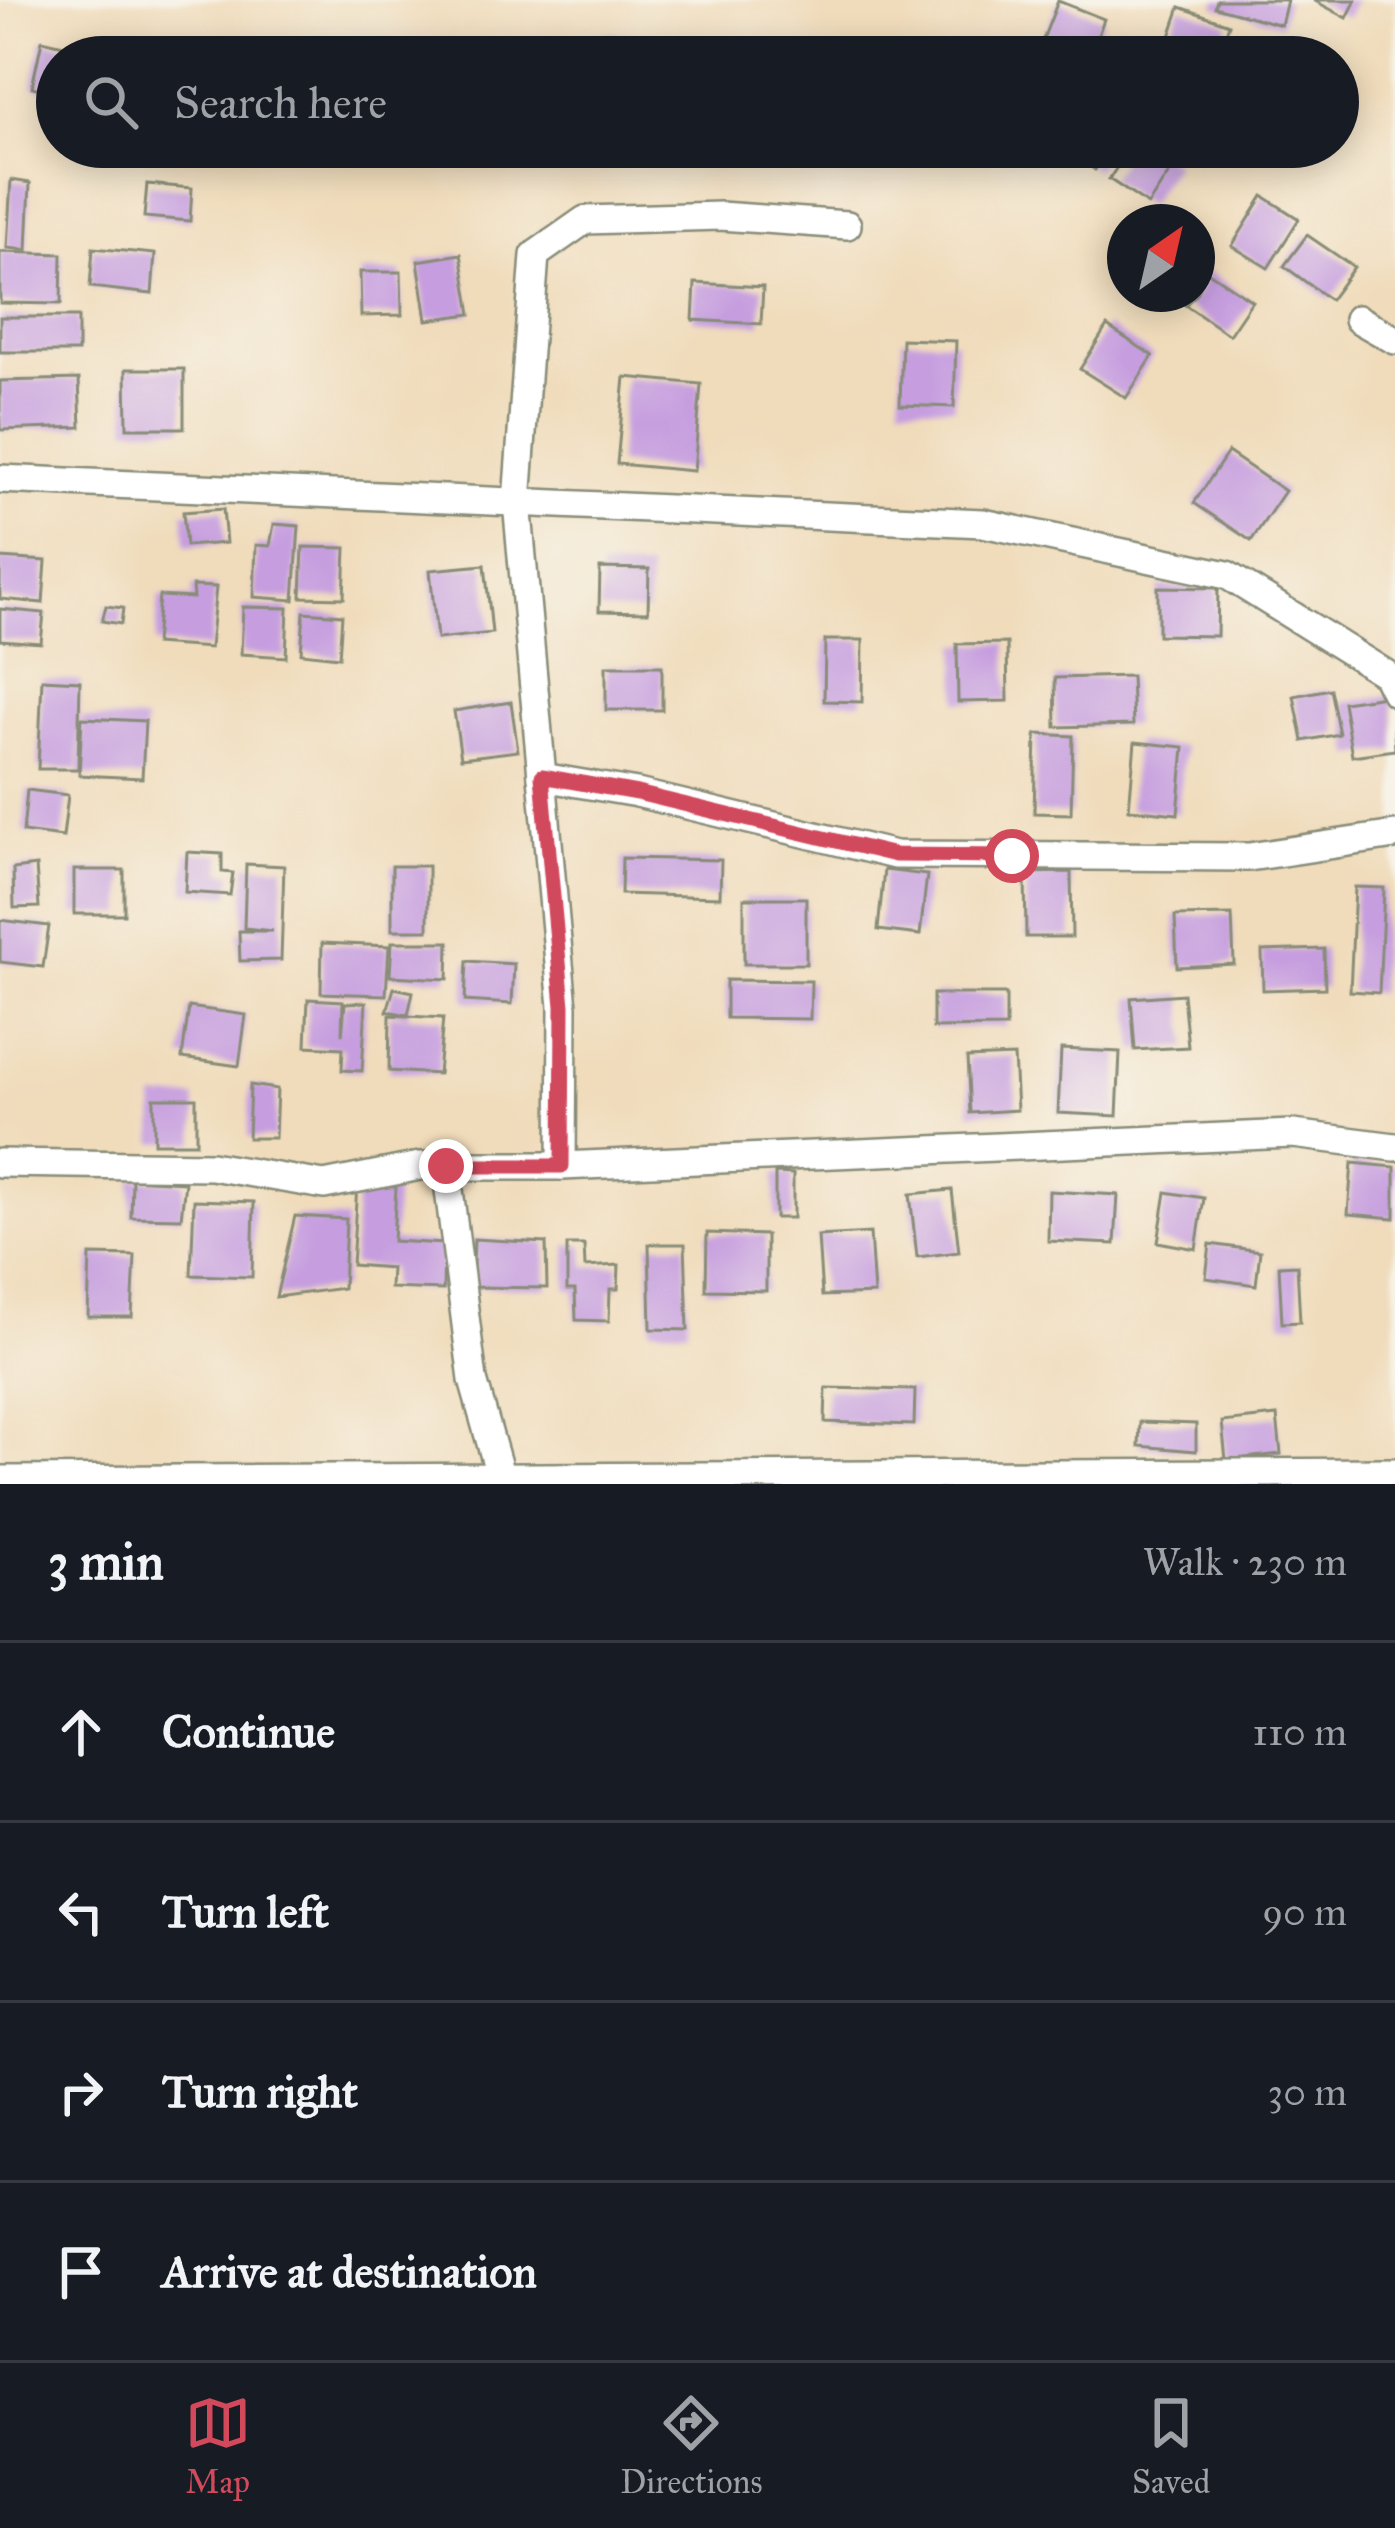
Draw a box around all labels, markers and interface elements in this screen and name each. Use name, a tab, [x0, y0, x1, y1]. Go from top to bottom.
search box	[36, 36, 1359, 168]
icon: search	[78, 69, 144, 135]
text: Search here	[174, 75, 387, 130]
north arrow	[1107, 204, 1215, 312]
route start	[985, 829, 1039, 883]
route end	[419, 1139, 473, 1193]
text: 3 min	[48, 1531, 164, 1593]
text: Walk · 230 m	[1143, 1538, 1347, 1586]
icon: ahead	[48, 1699, 114, 1765]
text: Continue	[162, 1704, 335, 1759]
text: 110 m	[1252, 1708, 1347, 1756]
icon: left	[48, 1879, 114, 1945]
text: Turn left	[162, 1884, 329, 1939]
text: 90 m	[1262, 1888, 1347, 1936]
icon: right	[48, 2059, 114, 2125]
text: Turn right	[162, 2064, 358, 2119]
text: 30 m	[1268, 2068, 1347, 2116]
icon: arrive	[48, 2239, 114, 2305]
text: Arrive at destination	[162, 2244, 537, 2299]
tab: Map	[185, 2390, 251, 2502]
tab: Directions	[620, 2390, 762, 2502]
tab: Saved	[1132, 2390, 1210, 2502]

